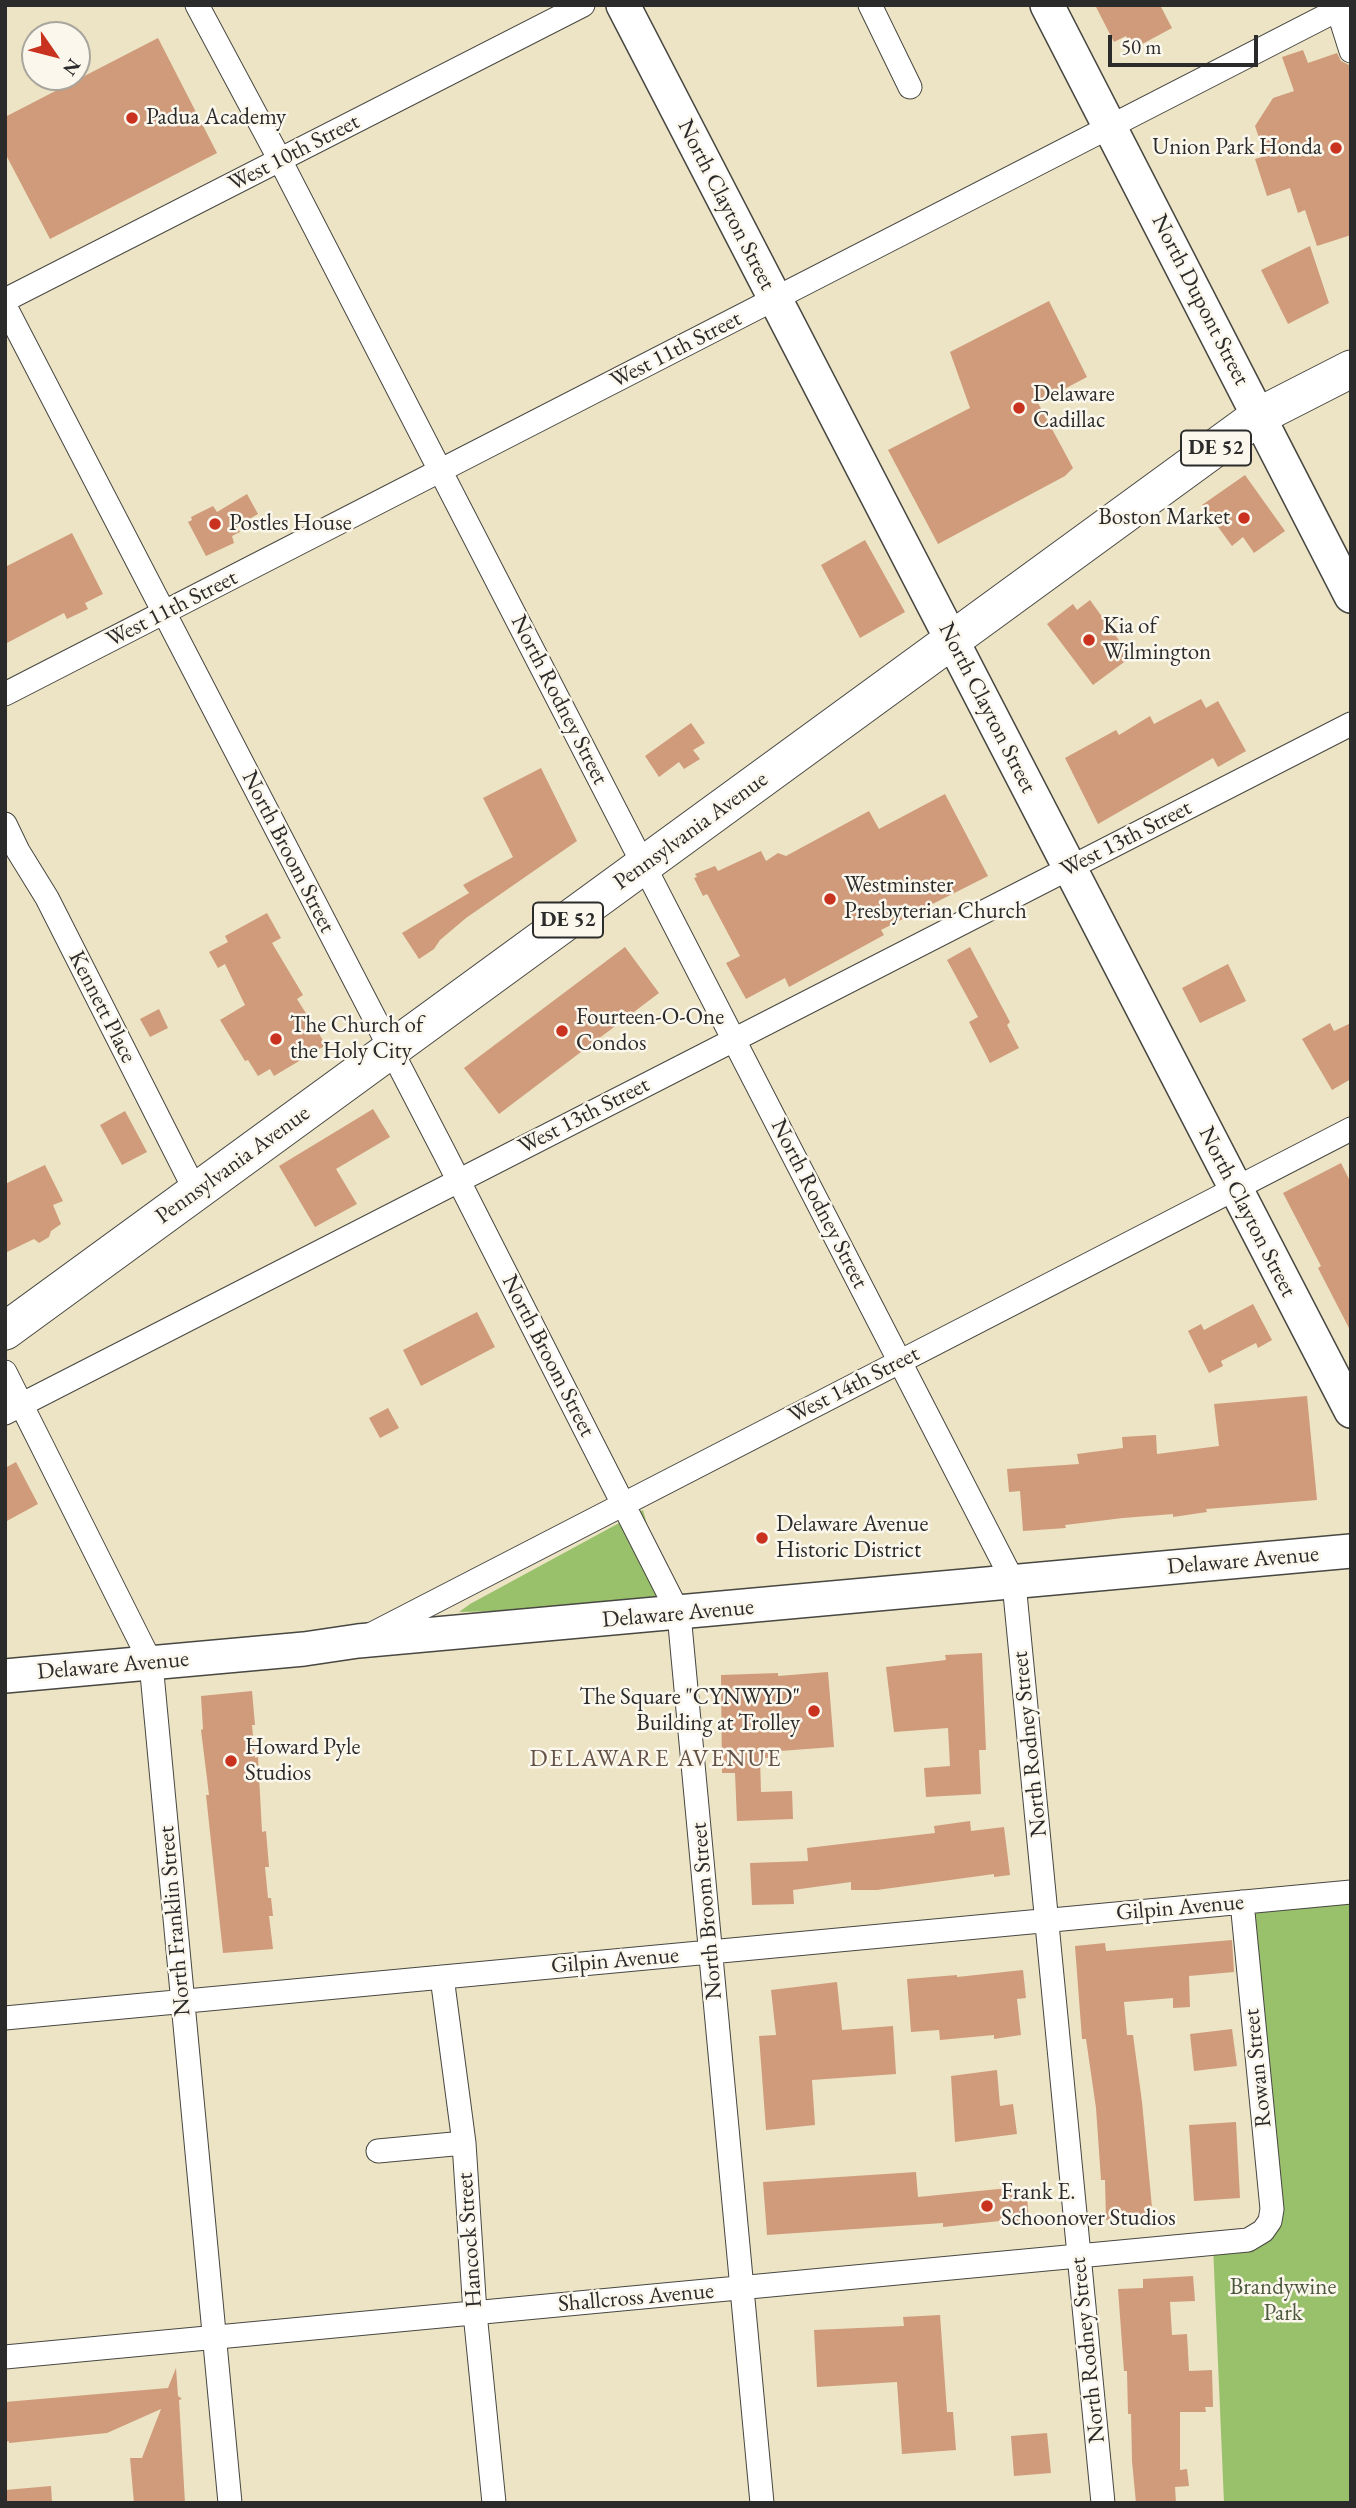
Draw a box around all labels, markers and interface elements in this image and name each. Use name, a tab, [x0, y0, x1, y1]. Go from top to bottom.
north arrow	[21, 21, 91, 91]
scale bar	[1111, 21, 1262, 65]
text: 50 m	[1121, 33, 1162, 60]
text: N	[57, 54, 87, 81]
place label: Padua Academy	[146, 104, 286, 132]
street label: West 10th Street	[224, 108, 364, 198]
marker: Padua Academy	[124, 110, 140, 126]
street label: North Clayton Street	[671, 115, 781, 295]
place label: Union Park Honda	[1152, 134, 1322, 162]
marker: Union Park Honda	[1328, 140, 1344, 156]
street label: North Dupont Street	[1145, 210, 1255, 390]
street label: West 11th Street	[606, 305, 746, 395]
place label: Delaware Cadillac	[1033, 381, 1115, 435]
marker: Delaware Cadillac	[1011, 400, 1027, 416]
road number: DE 52	[1181, 430, 1251, 466]
place label: Boston Market	[1098, 504, 1230, 532]
place label: Postles House	[229, 510, 352, 538]
marker: Boston Market	[1236, 510, 1252, 526]
marker: Postles House	[207, 516, 223, 532]
street label: West 11th Street	[102, 564, 242, 654]
street label: North Rodney Street	[504, 611, 614, 789]
place label: Kia of Wilmington	[1103, 613, 1211, 667]
street label: North Clayton Street	[932, 618, 1042, 798]
marker: Kia of Wilmington	[1081, 632, 1097, 648]
street label: North Broom Street	[235, 766, 341, 938]
street label: Pennsylvania Avenue	[608, 766, 774, 896]
street label: West 13th Street	[1056, 794, 1196, 884]
place label: Westminster Presbyterian Church	[844, 872, 1027, 926]
marker: Westminster Presbyterian Church	[822, 891, 838, 907]
road number: DE 52	[533, 902, 603, 937]
street label: Kennett Place	[62, 946, 142, 1068]
place label: Fourteen-O-One Condos	[576, 1004, 724, 1058]
place label: The Church of the Holy City	[290, 1012, 423, 1066]
marker: Fourteen-O-One Condos	[554, 1023, 570, 1039]
marker: The Church of the Holy City	[268, 1031, 284, 1047]
street label: West 13th Street	[514, 1071, 654, 1161]
street label: Pennsylvania Avenue	[150, 1100, 316, 1230]
street label: North Rodney Street	[764, 1115, 874, 1293]
street label: North Clayton Street	[1192, 1122, 1302, 1302]
street label: North Broom Street	[495, 1270, 601, 1442]
street label: West 14th Street	[784, 1340, 924, 1430]
place label: Delaware Avenue Historic District	[776, 1511, 928, 1565]
marker: Delaware Avenue Historic District	[754, 1530, 770, 1546]
street label: Delaware Avenue	[1166, 1541, 1320, 1581]
street label: Delaware Avenue	[601, 1594, 755, 1634]
street label: Delaware Avenue	[36, 1646, 190, 1686]
street label: North Rodney Street	[1007, 1650, 1053, 1838]
place label: The Square "CYNWYD" Building at Trolley	[579, 1684, 800, 1738]
marker: The Square "CYNWYD" Building at Trolley	[806, 1703, 822, 1719]
place label: Howard Pyle Studios	[245, 1734, 360, 1788]
district label: DELAWARE AVENUE	[531, 1745, 781, 1773]
marker: Howard Pyle Studios	[223, 1753, 239, 1769]
street label: North Broom Street	[685, 1821, 729, 2001]
street label: North Franklin Street	[153, 1825, 197, 2017]
street label: Gilpin Avenue	[1115, 1889, 1245, 1927]
street label: Gilpin Avenue	[550, 1942, 680, 1980]
street label: Rowan Street	[1238, 2007, 1278, 2129]
street label: Hancock Street	[452, 2171, 488, 2309]
place label: Frank E. Schoonover Studios	[1001, 2179, 1176, 2233]
marker: Frank E. Schoonover Studios	[979, 2198, 995, 2214]
street label: North Rodney Street	[1065, 2256, 1111, 2444]
park label: Brandywine Park	[1230, 2274, 1336, 2328]
street label: Shallcross Avenue	[557, 2277, 715, 2319]

